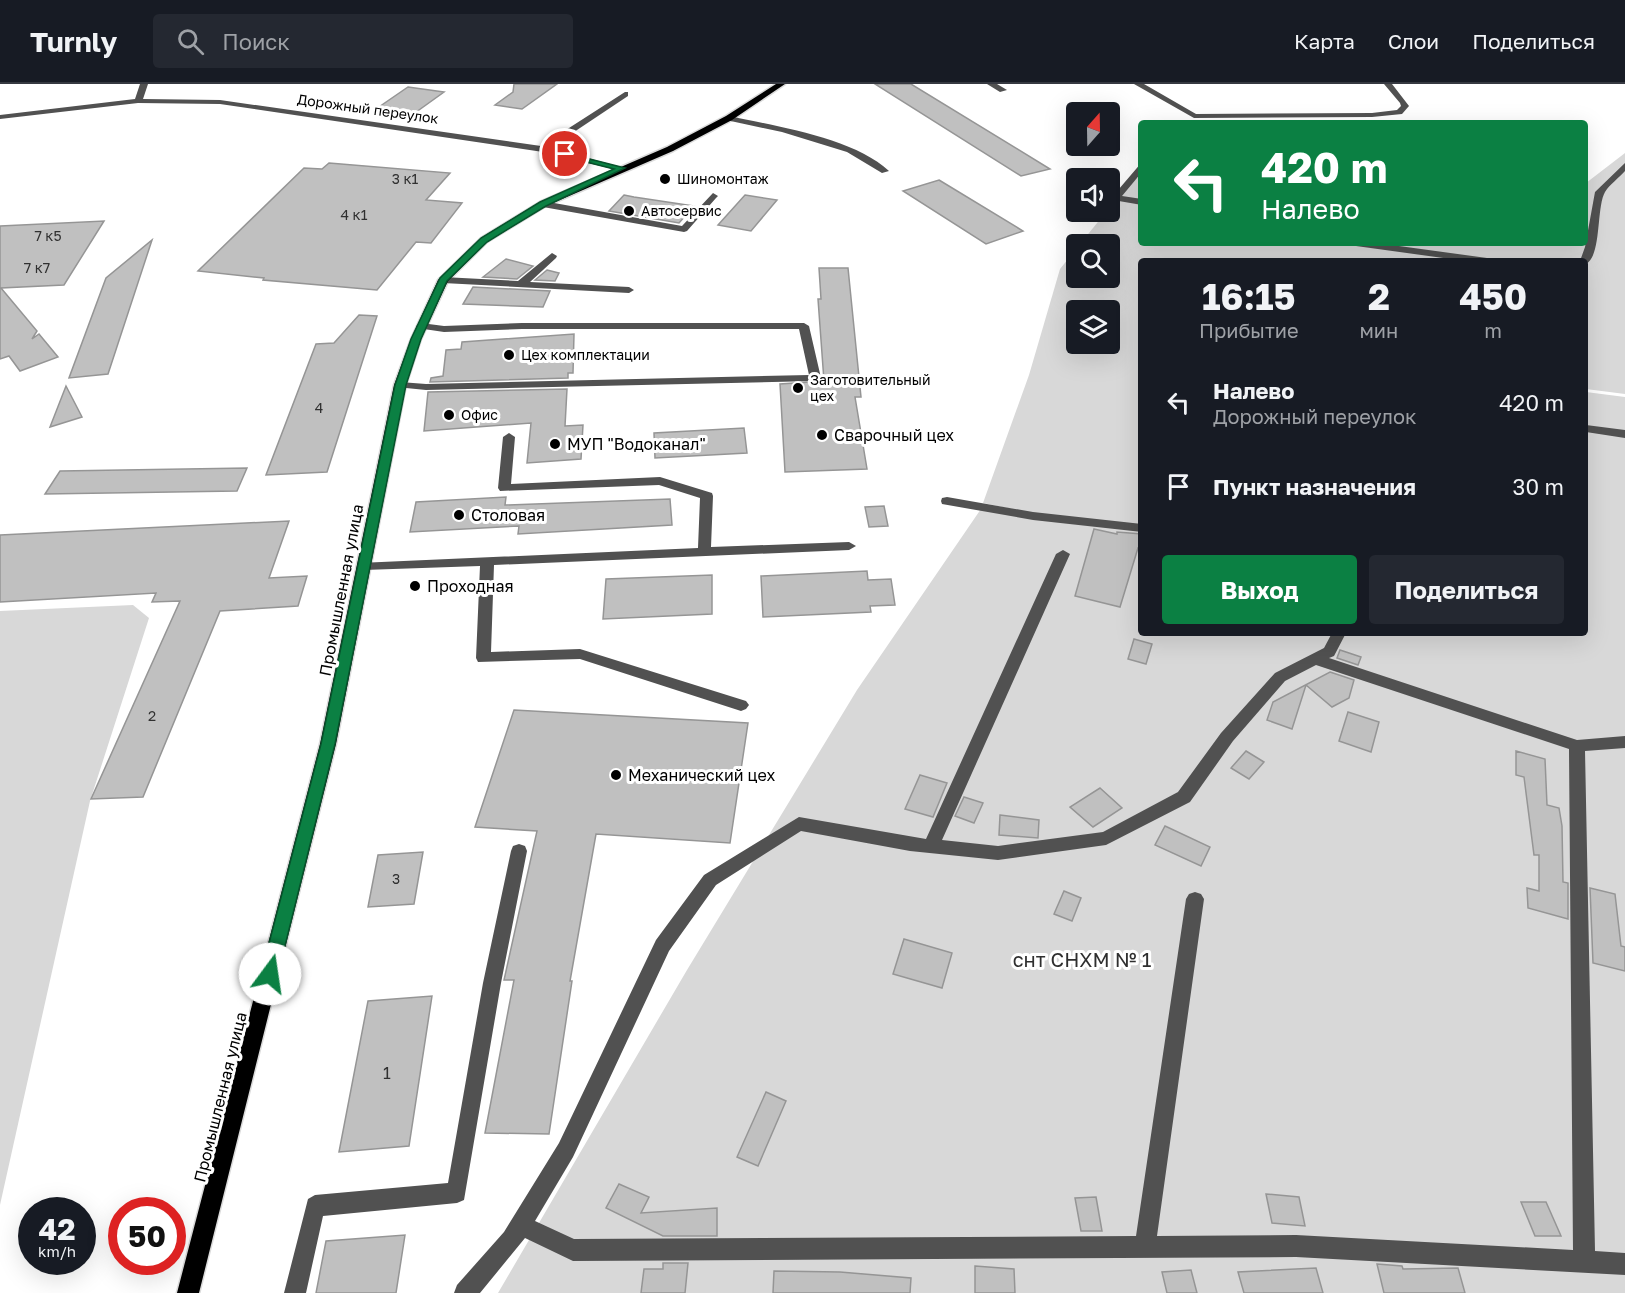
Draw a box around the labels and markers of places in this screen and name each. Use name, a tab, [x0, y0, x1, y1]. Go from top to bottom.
pin	[539, 128, 590, 179]
place label: Шиномонтаж	[677, 170, 769, 187]
marker: Шиномонтаж	[658, 172, 672, 186]
place label: Автосервис	[641, 202, 722, 219]
marker: Автосервис	[622, 204, 636, 218]
place label: Цех комплектации	[521, 346, 650, 363]
marker: Цех комплектации	[502, 348, 516, 362]
place label: Заготовительный цех	[810, 371, 931, 404]
marker: Заготовительный цех	[791, 381, 805, 395]
place label: Офис	[461, 406, 498, 423]
marker: Офис	[442, 408, 456, 422]
place label: Сварочный цех	[834, 425, 954, 445]
marker: Сварочный цех	[815, 428, 829, 442]
place label: МУП "Водоканал"	[567, 434, 706, 454]
marker: МУП "Водоканал"	[548, 437, 562, 451]
place label: Столовая	[471, 505, 545, 525]
marker: Столовая	[452, 508, 466, 522]
place label: Проходная	[427, 576, 514, 596]
marker: Проходная	[408, 579, 422, 593]
place label: Механический цех	[628, 765, 775, 785]
marker: Механический цех	[609, 768, 623, 782]

